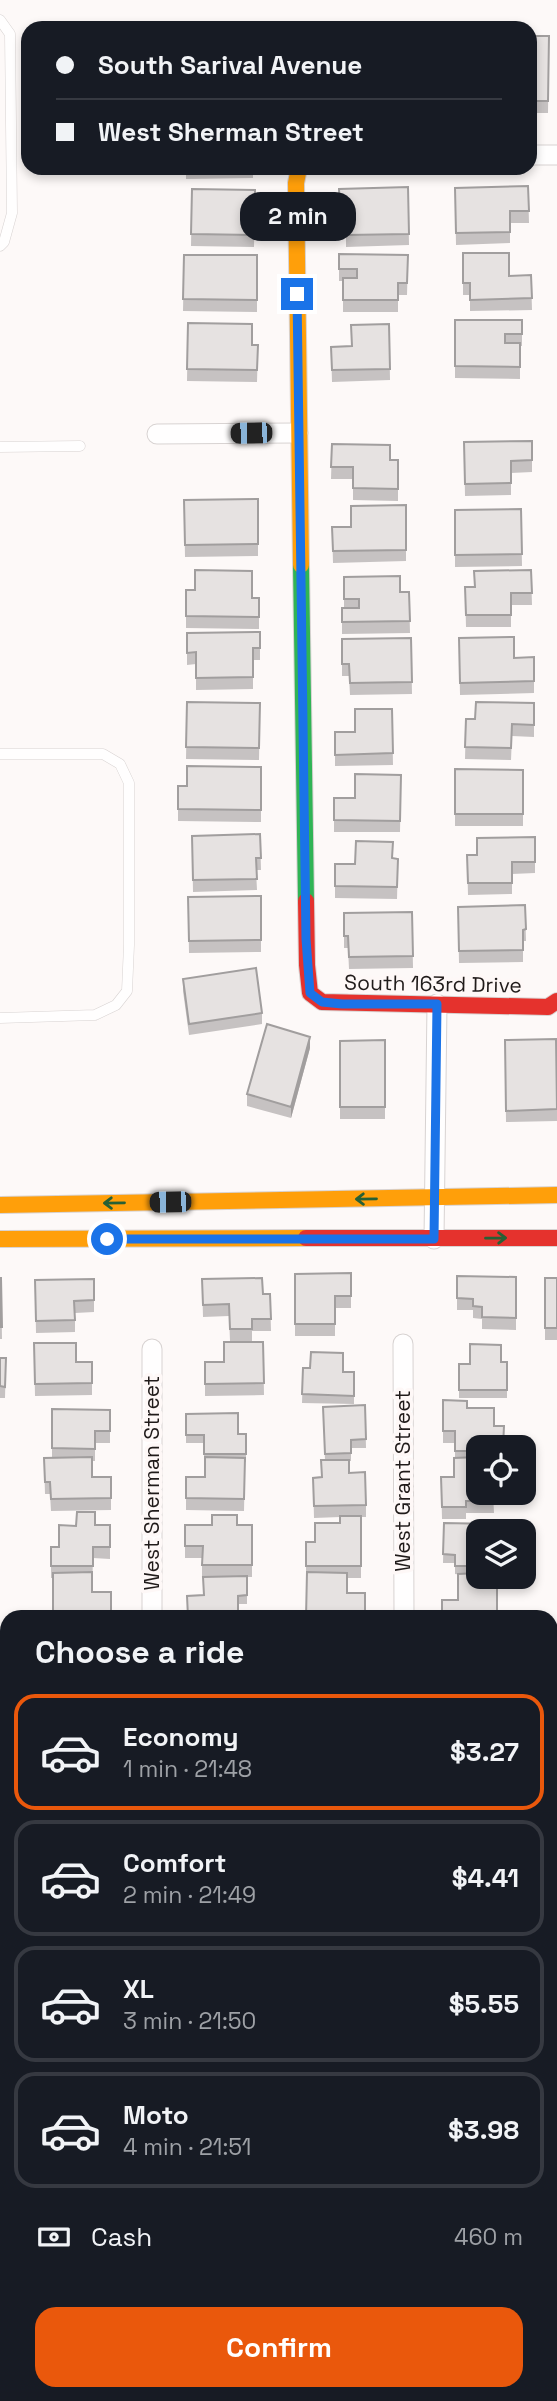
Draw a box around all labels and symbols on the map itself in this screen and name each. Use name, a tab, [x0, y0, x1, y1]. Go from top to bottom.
callout: 2 min	[239, 192, 355, 242]
route end	[281, 278, 313, 310]
car	[230, 422, 273, 444]
street label: South 163rd Drive	[344, 968, 522, 999]
car	[149, 1191, 192, 1213]
one-way arrow	[355, 1192, 378, 1205]
one-way arrow	[103, 1196, 126, 1210]
route start	[91, 1223, 123, 1255]
one-way arrow	[484, 1232, 507, 1245]
street label: West Sherman Street	[138, 1375, 165, 1591]
street label: West Grant Street	[389, 1390, 416, 1572]

